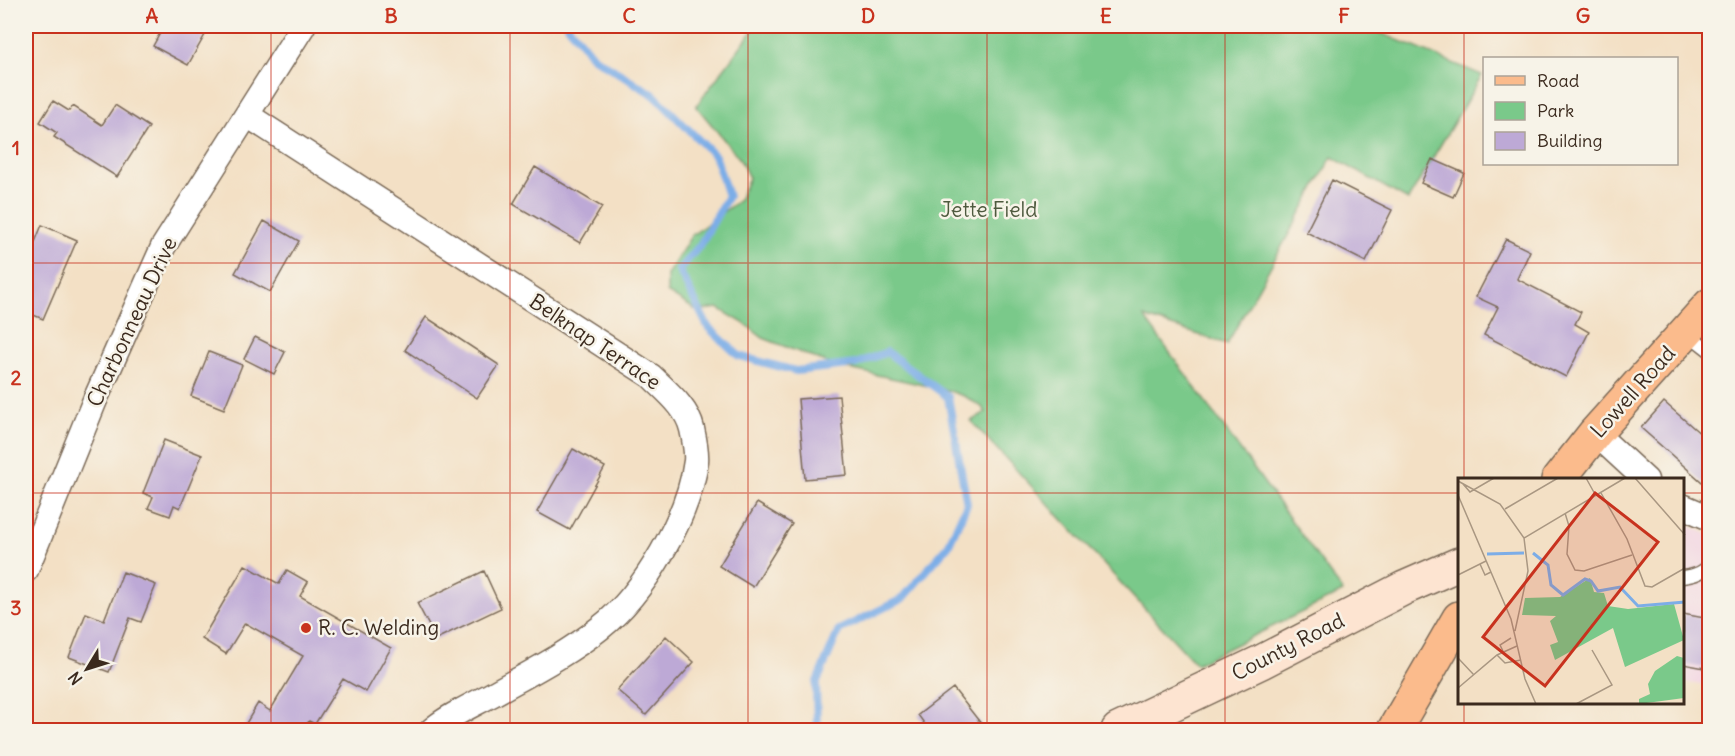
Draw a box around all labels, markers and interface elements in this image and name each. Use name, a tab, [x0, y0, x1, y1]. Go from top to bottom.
text: A	[146, 3, 159, 28]
text: B	[384, 3, 398, 28]
text: C	[622, 3, 636, 28]
text: D	[861, 3, 875, 28]
text: E	[1100, 3, 1112, 28]
text: F	[1338, 3, 1350, 28]
text: G	[1576, 3, 1590, 28]
legend	[1483, 57, 1678, 165]
text: Road	[1537, 69, 1580, 92]
text: Park	[1537, 99, 1574, 122]
text: Building	[1537, 129, 1602, 152]
text: 1	[12, 135, 20, 160]
park label: Jette Field	[940, 196, 1038, 223]
street label: Charbonneau Drive	[80, 233, 183, 411]
street label: Belknap Terrace	[524, 288, 666, 396]
street label: Lowell Road	[1584, 340, 1681, 443]
text: 2	[11, 365, 22, 390]
inset map	[1458, 478, 1684, 705]
text: 3	[10, 595, 22, 620]
street label: County Road	[1227, 607, 1349, 686]
place label: R. C. Welding	[318, 614, 439, 641]
marker: R. C. Welding	[299, 621, 313, 635]
north arrow	[57, 639, 117, 699]
text: N	[64, 668, 86, 689]

